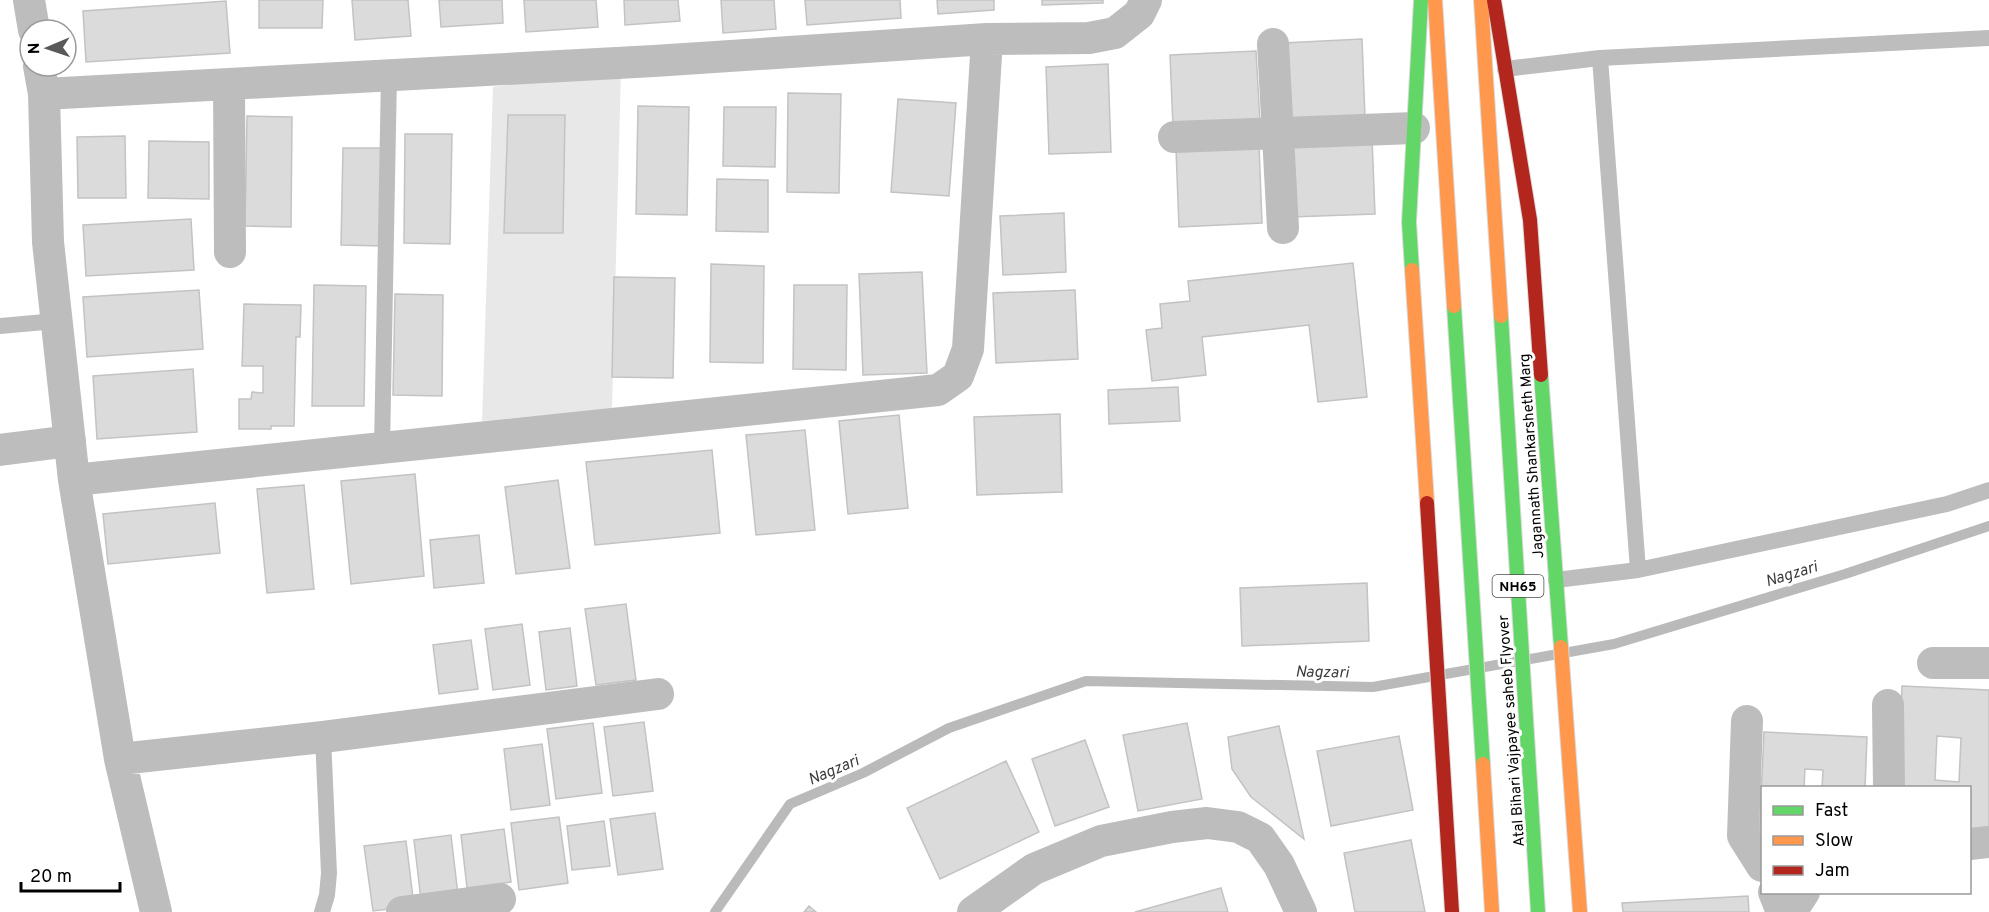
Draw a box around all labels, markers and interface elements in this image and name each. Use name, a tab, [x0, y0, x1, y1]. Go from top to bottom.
north arrow	[18, 18, 78, 78]
text: N	[25, 42, 45, 55]
street label: Jagannath Shankarsheth Marg	[1516, 353, 1549, 559]
water label: Nagzari	[1763, 557, 1821, 592]
road number: NH65	[1492, 575, 1544, 597]
street label: Atal Bihari Vajpayee saheb Flyover	[1495, 614, 1530, 848]
water label: Nagzari	[1295, 663, 1350, 683]
water label: Nagzari	[805, 751, 863, 790]
legend	[1761, 786, 1971, 894]
text: Fast	[1815, 800, 1848, 823]
text: Slow	[1815, 830, 1853, 853]
scale bar	[21, 855, 120, 893]
text: Jam	[1815, 860, 1850, 883]
text: 20 m	[30, 866, 72, 889]

